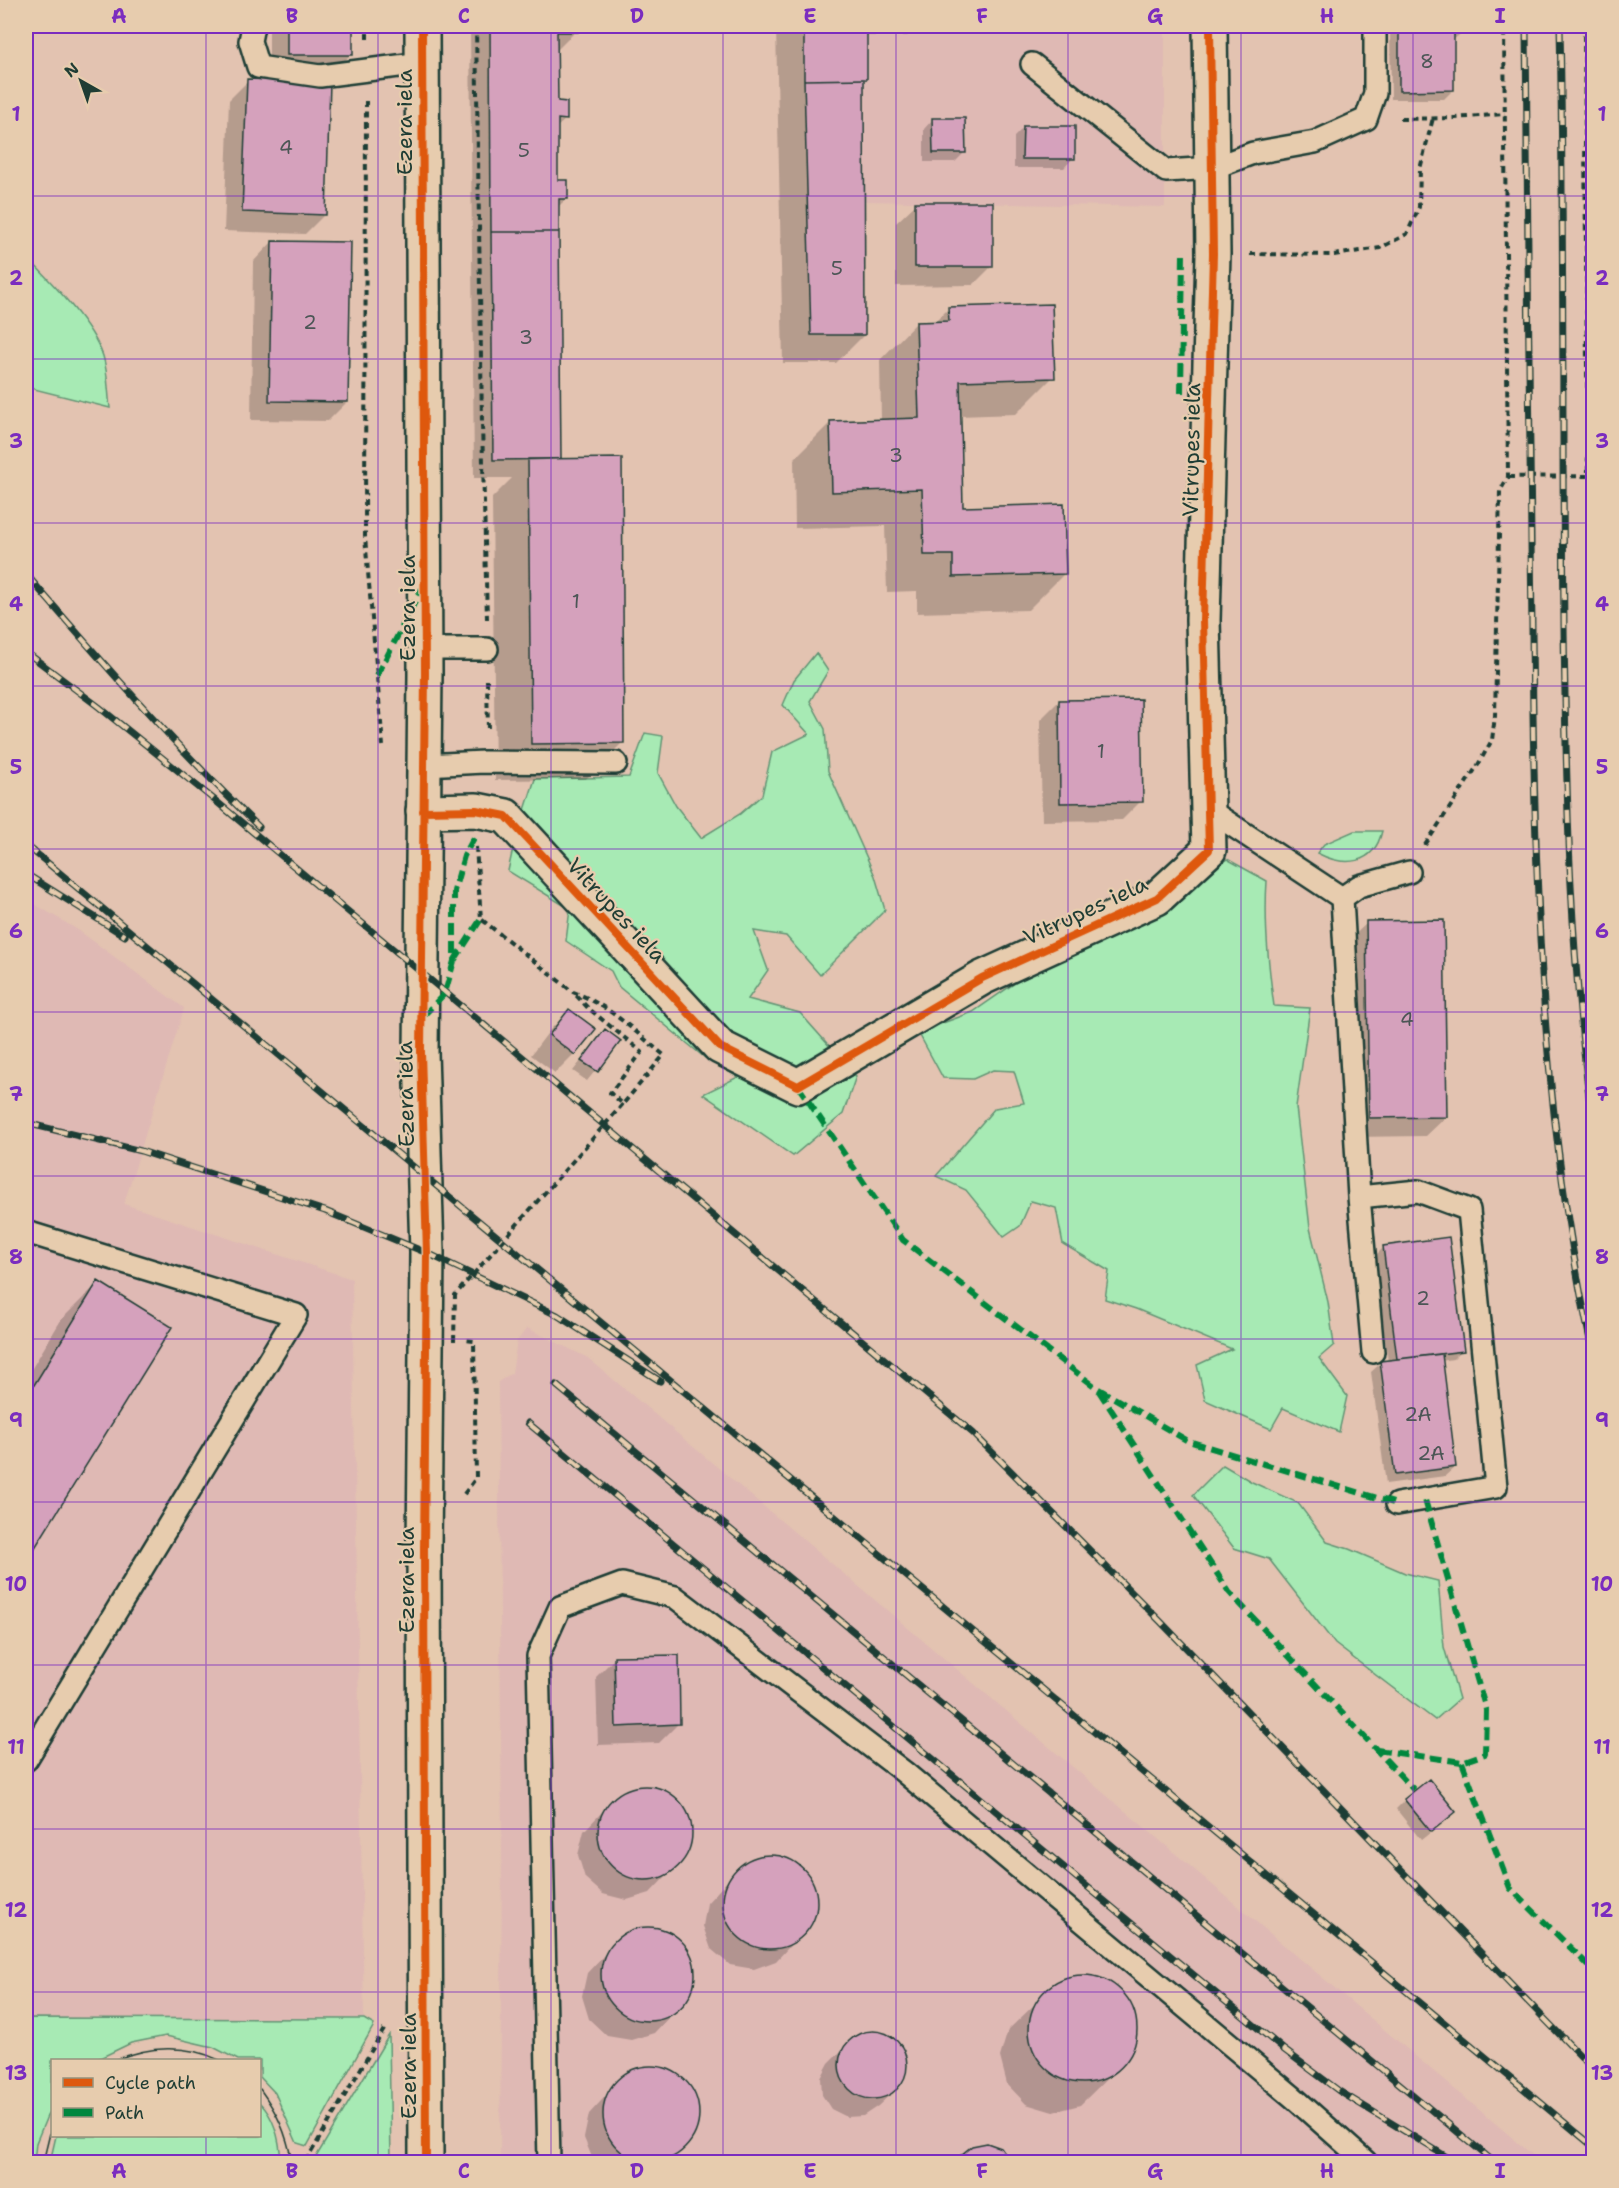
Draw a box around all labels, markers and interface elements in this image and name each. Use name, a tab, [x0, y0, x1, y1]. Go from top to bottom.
text: A	[111, 3, 127, 29]
text: B	[286, 3, 298, 29]
text: C	[458, 3, 470, 29]
text: D	[630, 3, 644, 29]
text: E	[803, 3, 817, 29]
text: F	[976, 3, 988, 29]
text: G	[1147, 3, 1163, 29]
text: H	[1320, 3, 1334, 29]
text: I	[1494, 3, 1506, 29]
house number: 8	[1420, 48, 1434, 74]
north arrow	[51, 51, 111, 111]
text: N	[60, 58, 83, 82]
street label: Ezera iela	[390, 69, 419, 175]
text: 1	[11, 101, 21, 127]
text: 1	[1597, 101, 1607, 127]
house number: 4	[279, 134, 293, 160]
house number: 5	[518, 137, 530, 163]
house number: 5	[831, 255, 843, 281]
text: 2	[9, 265, 23, 291]
text: 2	[1595, 265, 1609, 291]
house number: 2	[303, 309, 317, 335]
house number: 3	[519, 324, 533, 350]
street label: Vitrupes iela	[1176, 382, 1207, 517]
text: 3	[9, 428, 23, 454]
text: 3	[1595, 428, 1609, 454]
house number: 3	[889, 442, 903, 468]
street label: Ezera iela	[393, 555, 422, 661]
house number: 1	[572, 588, 580, 614]
text: 4	[9, 591, 23, 617]
text: 4	[1595, 591, 1609, 617]
house number: 1	[1097, 738, 1105, 764]
text: 5	[10, 754, 22, 780]
text: 5	[1596, 754, 1608, 780]
street label: Vitrupes iela	[560, 851, 673, 969]
street label: Vitrupes iela	[1018, 869, 1152, 952]
text: 6	[9, 918, 23, 944]
text: 6	[1595, 918, 1609, 944]
house number: 4	[1400, 1006, 1414, 1032]
street label: Ezera iela	[390, 1040, 421, 1147]
text: 7	[9, 1081, 23, 1107]
text: 7	[1595, 1081, 1609, 1107]
text: 8	[9, 1244, 23, 1270]
text: 8	[1595, 1244, 1609, 1270]
house number: 2	[1416, 1285, 1430, 1311]
house number: 2A	[1404, 1401, 1432, 1427]
text: 9	[9, 1407, 23, 1433]
text: 9	[1595, 1407, 1609, 1433]
house number: 2A	[1417, 1440, 1445, 1466]
street label: Ezera iela	[392, 1527, 421, 1633]
text: 10	[5, 1571, 27, 1597]
text: 10	[1591, 1571, 1613, 1597]
text: 11	[7, 1734, 25, 1760]
text: 11	[1593, 1734, 1611, 1760]
text: 12	[5, 1897, 27, 1923]
text: 12	[1591, 1897, 1613, 1923]
street label: Ezera iela	[394, 2013, 423, 2119]
legend	[51, 2059, 261, 2137]
text: 13	[5, 2060, 27, 2086]
text: 13	[1591, 2060, 1613, 2086]
text: Cycle path	[105, 2071, 196, 2095]
text: Path	[105, 2101, 144, 2125]
text: A	[111, 2158, 127, 2184]
text: B	[286, 2158, 298, 2184]
text: C	[458, 2158, 470, 2184]
text: D	[630, 2158, 644, 2184]
text: E	[803, 2158, 817, 2184]
text: F	[976, 2158, 988, 2184]
text: G	[1147, 2158, 1163, 2184]
text: H	[1320, 2158, 1334, 2184]
text: I	[1494, 2158, 1506, 2184]

